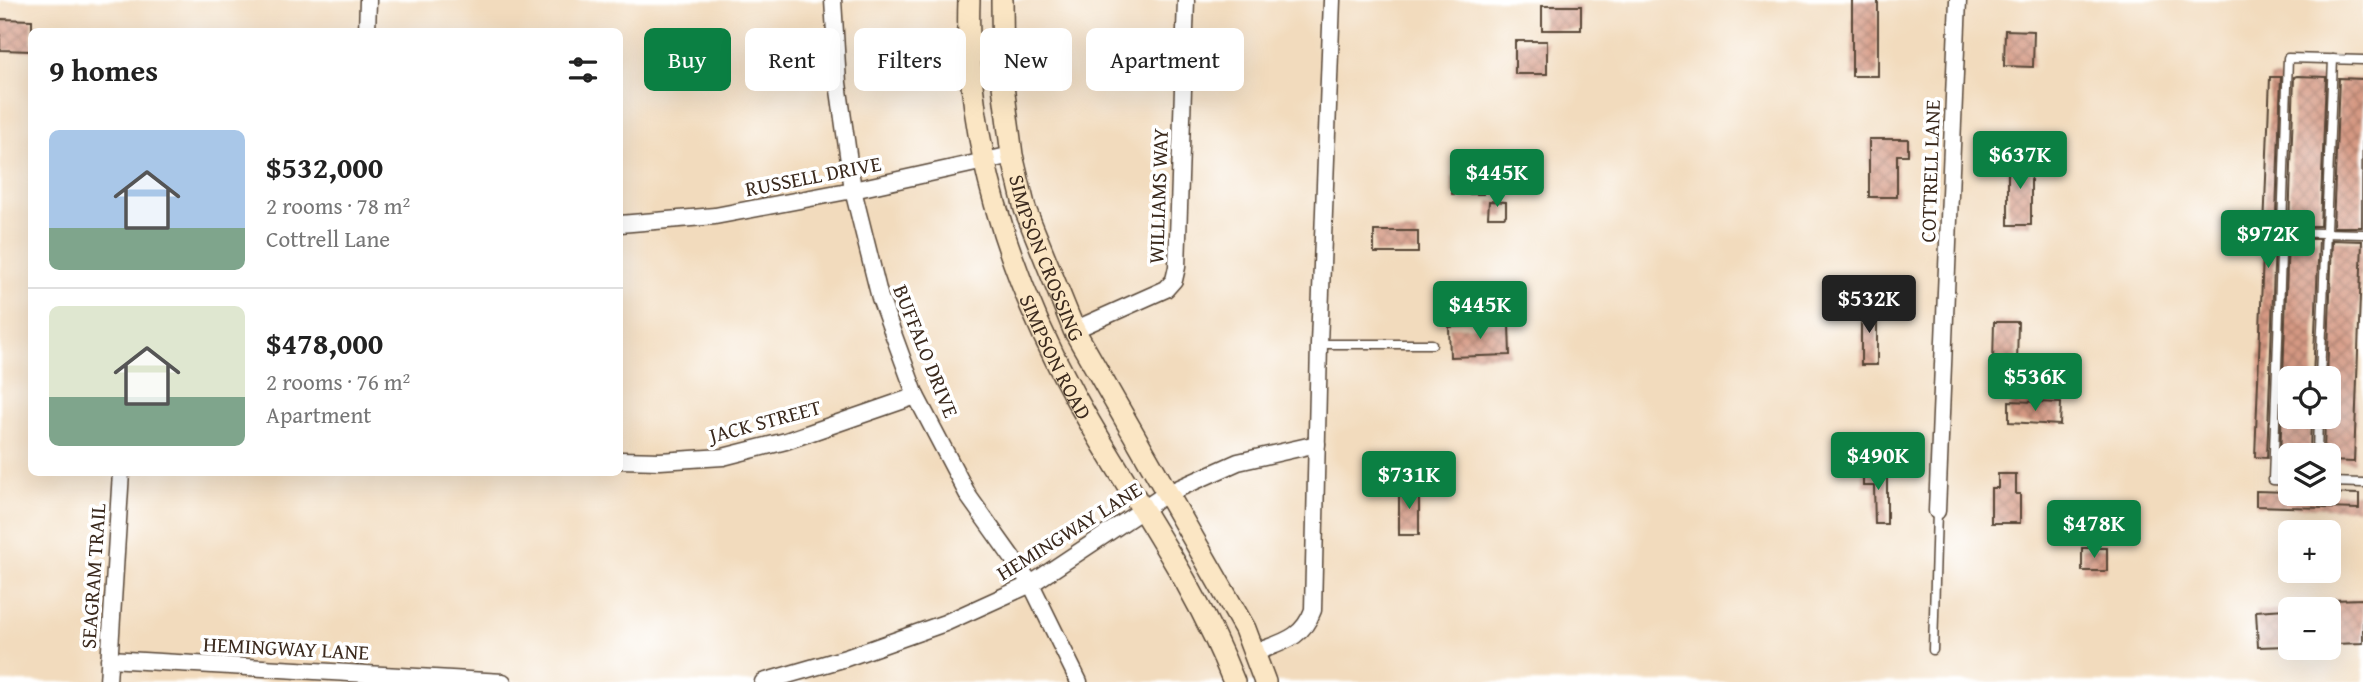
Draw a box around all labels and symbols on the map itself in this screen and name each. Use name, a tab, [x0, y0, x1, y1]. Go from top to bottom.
street label: COTTRELL LANE	[1912, 99, 1948, 243]
street label: WILLIAMS WAY	[1140, 127, 1176, 264]
pin: $637K	[1971, 132, 2069, 191]
street label: RUSSELL DRIVE	[742, 148, 884, 204]
pin: $445K	[1448, 150, 1546, 209]
street label: SIMPSON CROSSING	[1002, 171, 1093, 347]
pin: $972K	[2219, 210, 2317, 270]
pin: $532K	[1820, 276, 1918, 335]
street label: BUFFALO DRIVE	[885, 280, 967, 422]
pin: $445K	[1431, 282, 1529, 341]
street label: SIMPSON ROAD	[1012, 289, 1100, 425]
pin: $536K	[1986, 354, 2084, 413]
street label: JACK STREET	[703, 391, 825, 452]
pin: $490K	[1829, 433, 1927, 492]
pin: $731K	[1360, 452, 1458, 511]
street label: HEMINGWAY LANE	[990, 474, 1148, 588]
pin: $478K	[2045, 500, 2143, 560]
street label: SEAGRAM TRAIL	[72, 502, 114, 650]
street label: HEMINGWAY LANE	[202, 628, 370, 668]

